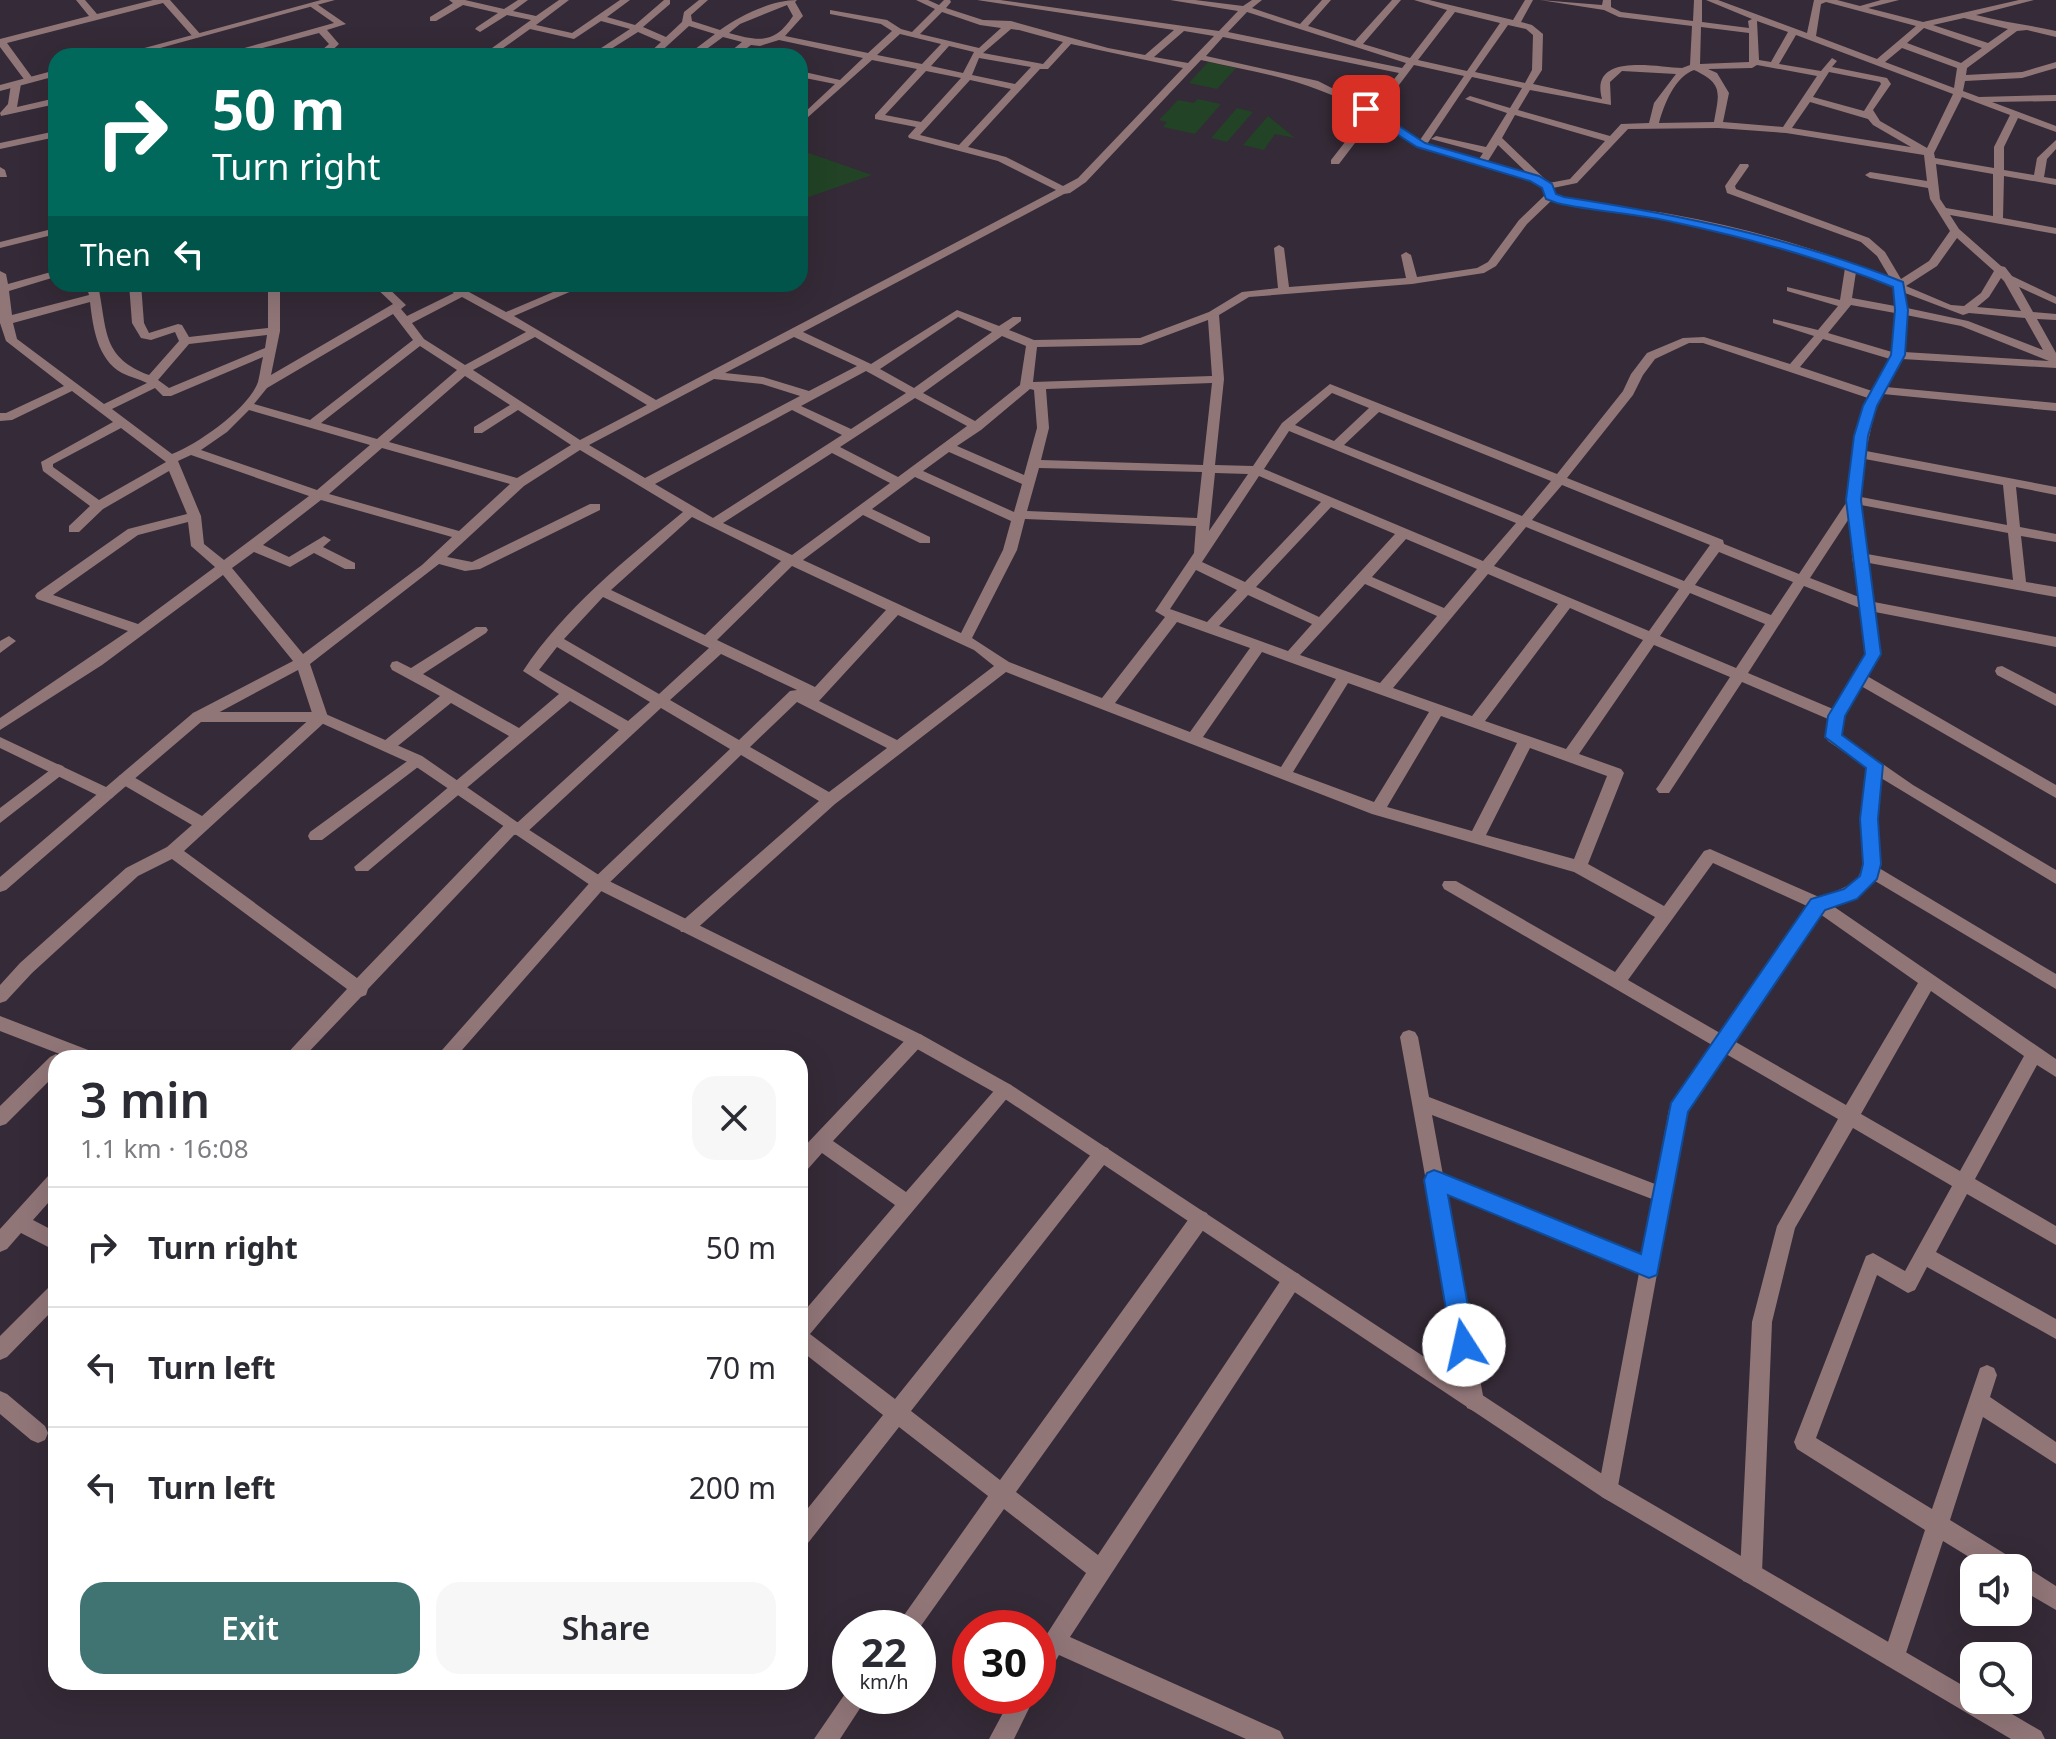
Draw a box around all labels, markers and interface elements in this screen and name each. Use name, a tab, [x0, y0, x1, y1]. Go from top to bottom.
text: 50 m	[212, 70, 345, 146]
pin	[1332, 75, 1400, 143]
icon: right	[80, 80, 184, 184]
icon: arrive	[1344, 87, 1388, 131]
text: Turn right	[212, 142, 380, 191]
icon: left	[167, 232, 211, 276]
text: Then	[80, 234, 151, 275]
text: 3 min	[80, 1067, 210, 1132]
button: close	[692, 1076, 776, 1160]
text: 1.1 km · 16:08	[80, 1130, 249, 1166]
icon: right	[80, 1225, 124, 1269]
text: Turn right	[148, 1227, 298, 1268]
text: 50 m	[706, 1227, 776, 1268]
position arrow	[1422, 1303, 1506, 1387]
icon: left	[80, 1345, 124, 1389]
text: Turn left	[148, 1347, 276, 1388]
text: 70 m	[706, 1347, 776, 1388]
icon: left	[80, 1465, 124, 1509]
text: Turn left	[148, 1467, 276, 1508]
text: 200 m	[689, 1467, 776, 1508]
map controls	[1960, 1554, 2032, 1714]
button: sound	[1960, 1554, 2032, 1626]
button: Exit	[80, 1582, 420, 1674]
button: Share	[436, 1582, 776, 1674]
speed limit sign: 30	[952, 1610, 1056, 1714]
text: 22	[861, 1624, 907, 1679]
button: search	[1960, 1642, 2032, 1714]
text: km/h	[859, 1668, 909, 1695]

